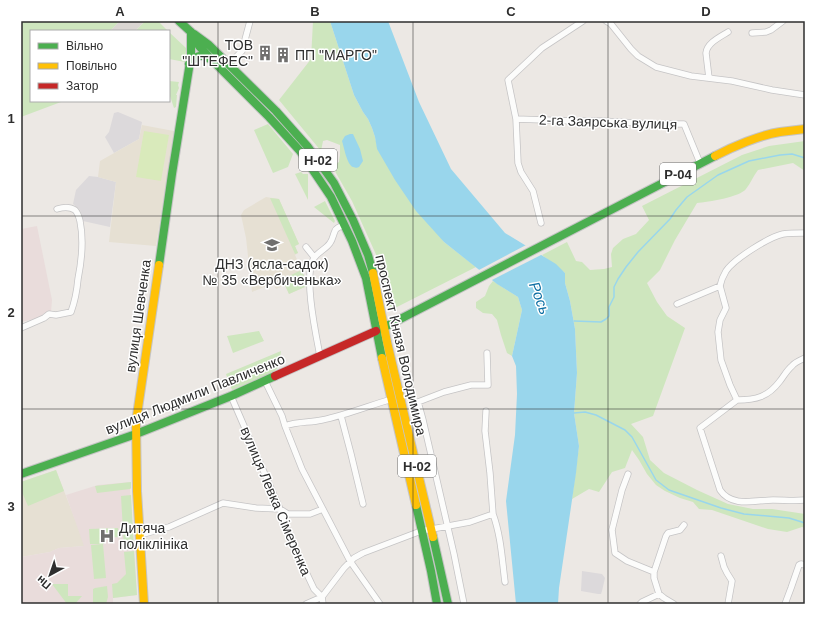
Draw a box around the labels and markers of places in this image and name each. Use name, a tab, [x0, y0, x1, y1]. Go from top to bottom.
place label: ТОВ "ШТЕФЕС"	[182, 37, 253, 69]
building icon: ТОВ "ШТЕФЕС"	[256, 44, 274, 62]
building icon: ПП "МАРГО"	[274, 46, 292, 64]
place label: ПП "МАРГО"	[295, 47, 377, 63]
school or university icon: ДНЗ (ясла-садок) № 35 «Вербиченька»	[263, 236, 281, 254]
place label: ДНЗ (ясла-садок) № 35 «Вербиченька»	[202, 256, 342, 288]
place label: Дитяча поліклініка	[119, 520, 188, 552]
hospital icon: Дитяча поліклініка	[98, 527, 116, 545]

